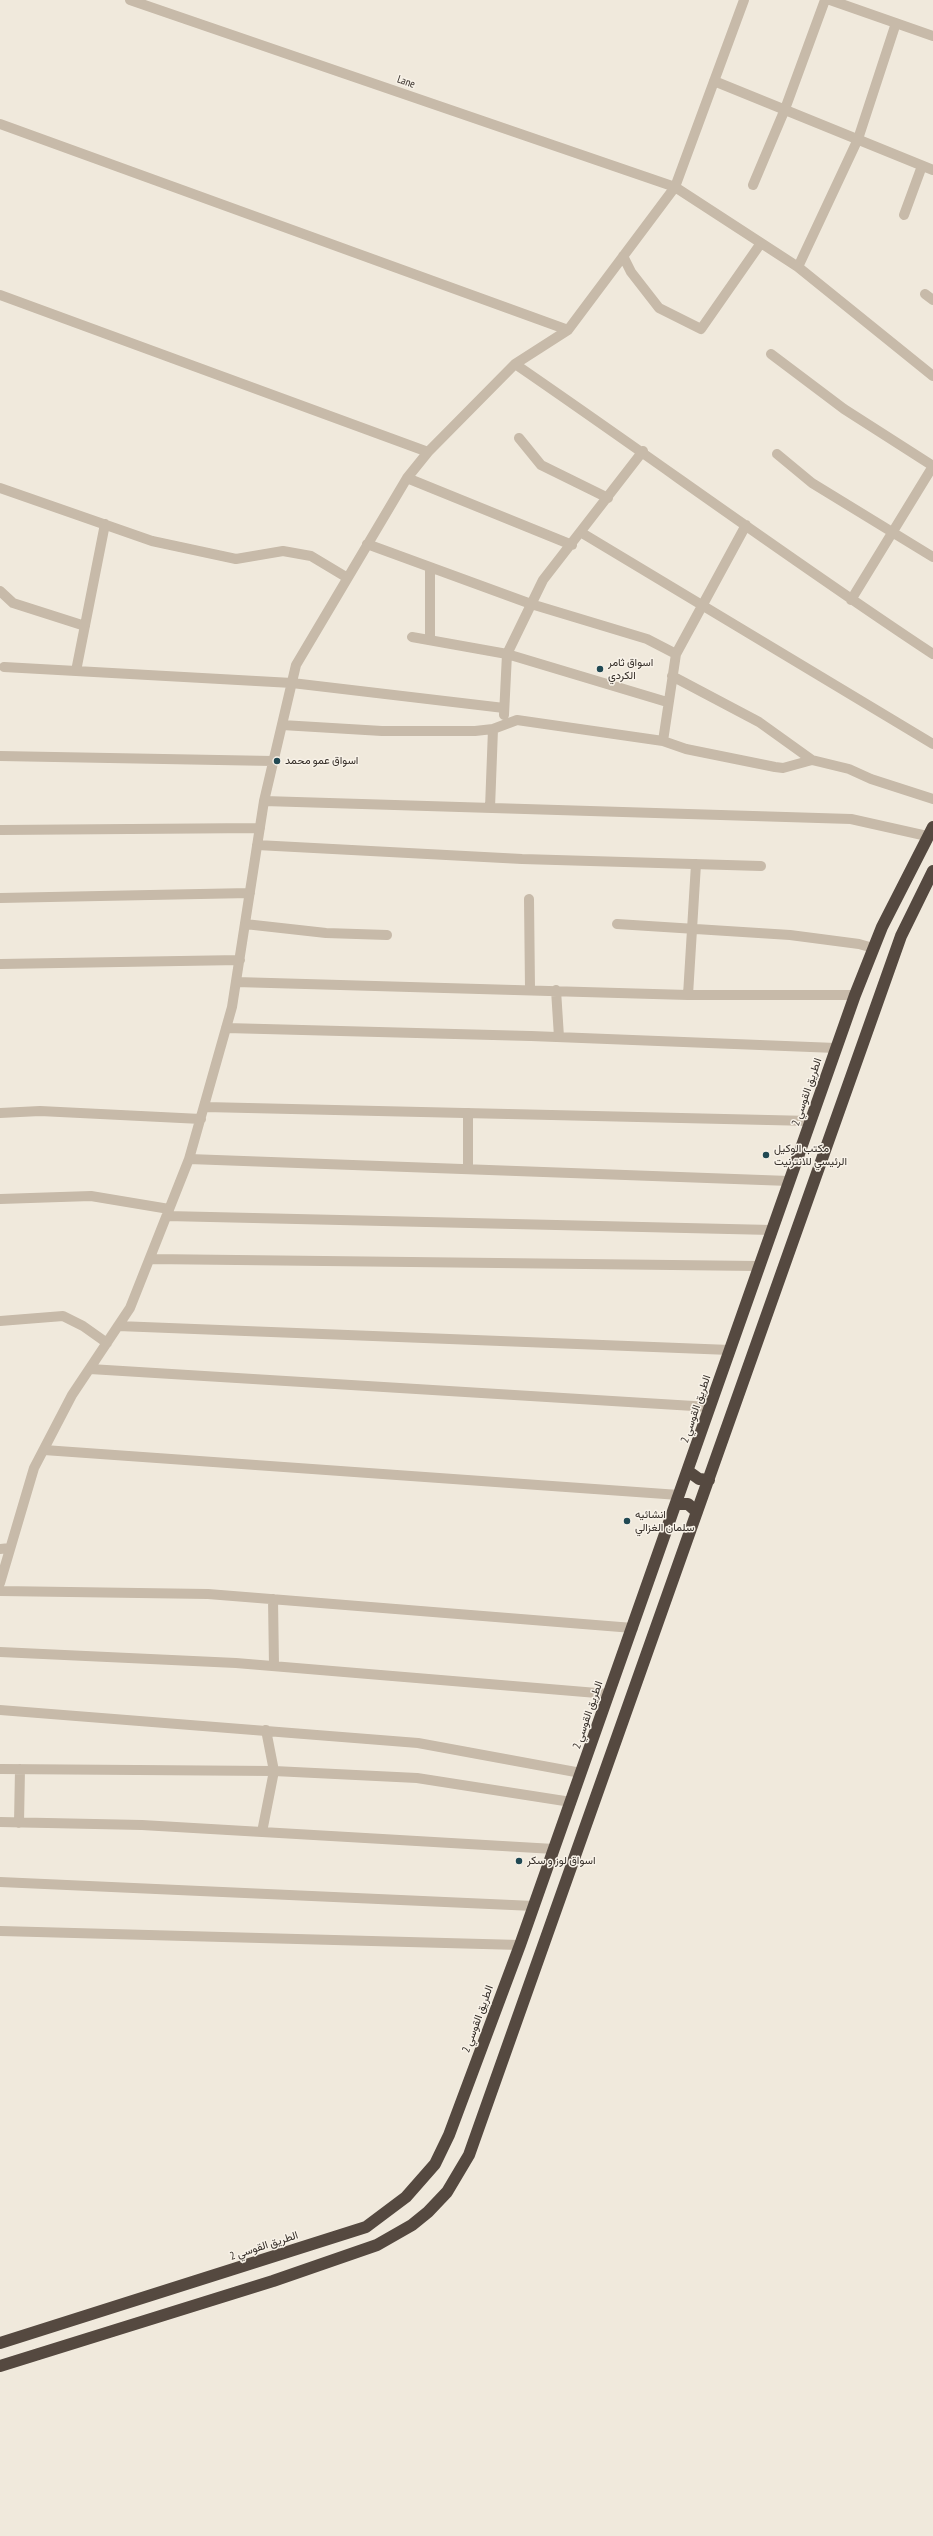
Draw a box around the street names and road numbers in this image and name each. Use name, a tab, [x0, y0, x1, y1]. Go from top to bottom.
street label: Lane	[395, 73, 417, 91]
street label: الطريق القوسي 2	[789, 1056, 825, 1128]
street label: الطريق القوسي 2	[678, 1373, 714, 1445]
street label: الطريق القوسي 2	[570, 1679, 606, 1751]
street label: الطريق القوسي 2	[460, 1983, 496, 2055]
street label: الطريق القوسي 2	[228, 2229, 300, 2263]

